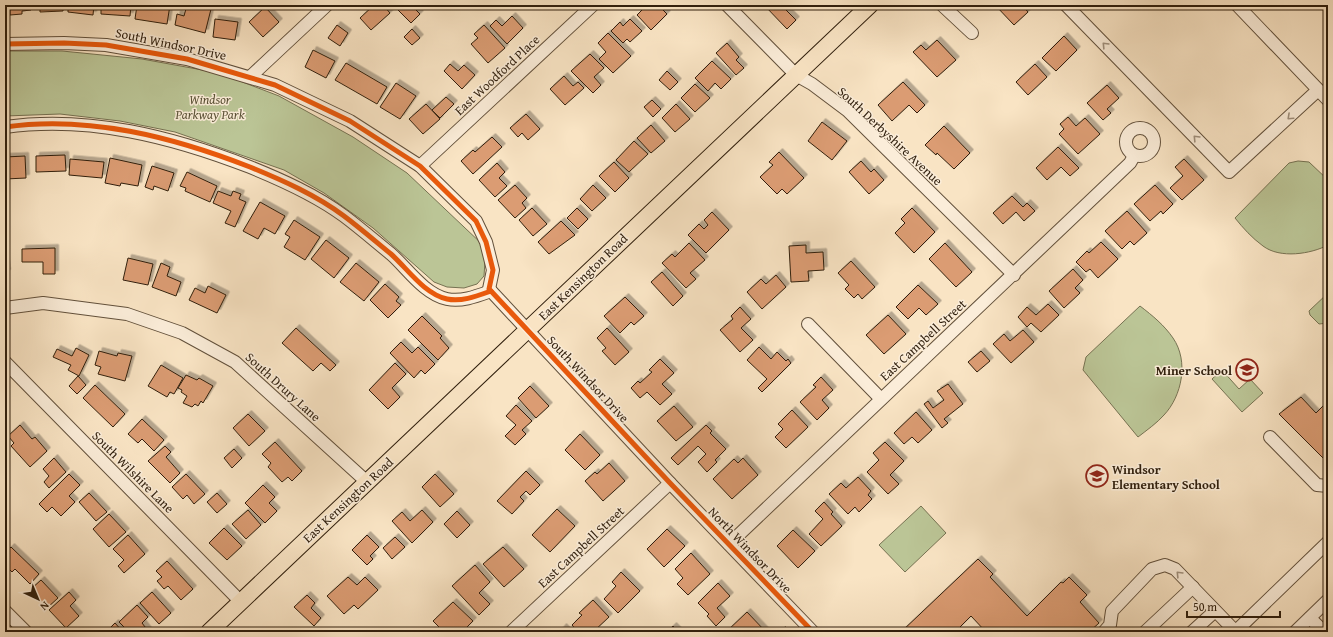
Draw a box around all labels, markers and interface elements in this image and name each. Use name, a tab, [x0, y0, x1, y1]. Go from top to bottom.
street label: South Windsor Drive	[114, 23, 228, 65]
street label: East Woodford Place	[450, 30, 544, 120]
one-way arrow	[1102, 42, 1110, 50]
street label: South Derbyshire Avenue	[833, 82, 947, 190]
park label: Windsor Parkway Park	[174, 90, 245, 124]
one-way arrow	[1287, 112, 1294, 119]
one-way arrow	[1193, 135, 1201, 143]
street label: East Kensington Road	[534, 229, 632, 325]
street label: East Campbell Street	[876, 295, 971, 385]
street label: South Windsor Drive	[543, 331, 633, 427]
street label: South Drury Lane	[241, 348, 325, 426]
school or university icon: Miner School	[1234, 357, 1260, 383]
place label: Miner School	[1156, 361, 1232, 380]
street label: South Wilshire Lane	[88, 427, 178, 517]
street label: East Kensington Road	[299, 453, 398, 547]
place label: Windsor Elementary School	[1112, 460, 1220, 494]
school or university icon: Windsor Elementary School	[1084, 463, 1110, 489]
street label: East Campbell Street	[534, 502, 629, 592]
street label: North Windsor Drive	[704, 503, 796, 597]
one-way arrow	[1177, 571, 1184, 579]
north arrow	[18, 579, 58, 619]
scale bar	[1187, 593, 1280, 619]
text: N	[36, 598, 53, 615]
text: 50 m	[1193, 598, 1217, 615]

